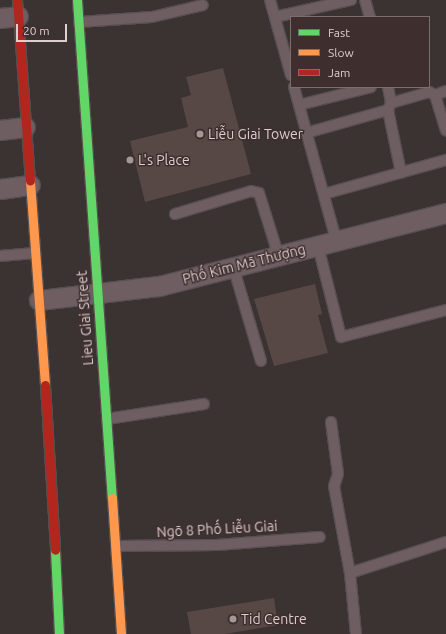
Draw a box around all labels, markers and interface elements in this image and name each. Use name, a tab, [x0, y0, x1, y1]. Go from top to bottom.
scale bar	[18, 16, 69, 42]
legend	[290, 16, 430, 88]
text: 20 m	[23, 24, 50, 37]
text: Fast	[328, 26, 350, 39]
text: Slow	[328, 46, 354, 59]
text: Jam	[328, 66, 350, 79]
place label: Liễu Giai Tower	[208, 126, 303, 142]
marker: Liễu Giai Tower	[195, 129, 205, 139]
place label: L's Place	[138, 152, 190, 168]
marker: L's Place	[125, 155, 135, 165]
street label: Phố Kim Mã Thượng	[181, 241, 307, 287]
street label: Lieu Giai Street	[73, 270, 97, 366]
street label: Ngõ 8 Phố Liễu Giai	[156, 517, 278, 541]
place label: Tid Centre	[241, 611, 307, 627]
marker: Tid Centre	[228, 614, 238, 624]

